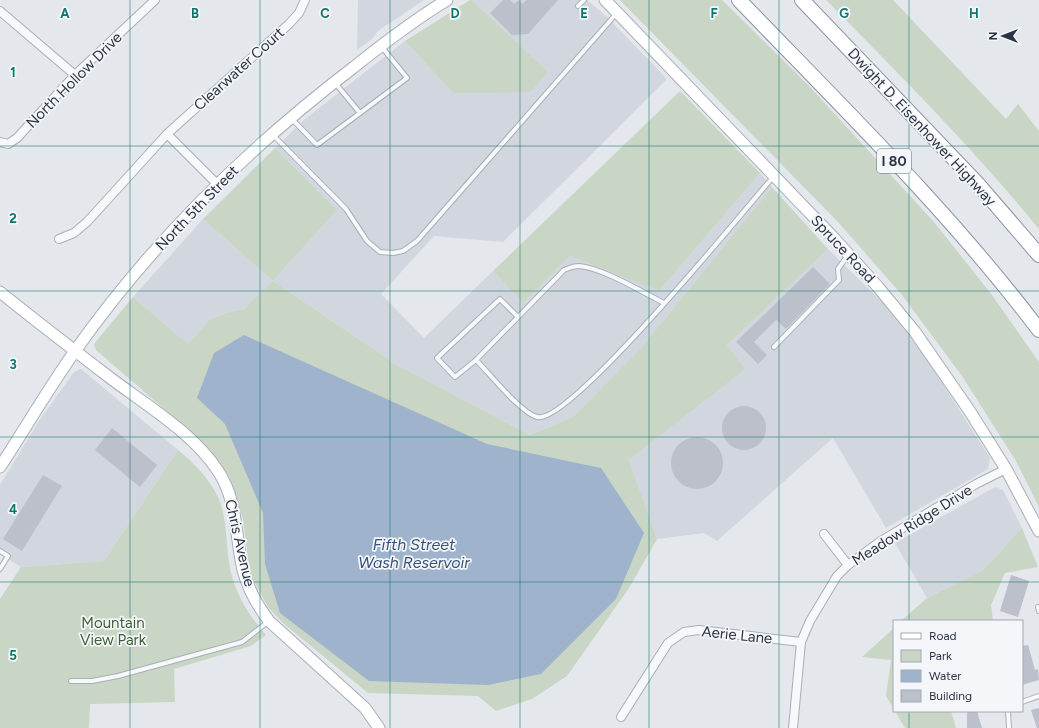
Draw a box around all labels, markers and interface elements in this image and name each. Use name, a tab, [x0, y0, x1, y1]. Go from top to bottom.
text: A	[60, 6, 70, 21]
text: B	[191, 6, 199, 21]
text: C	[320, 6, 330, 21]
text: D	[450, 6, 460, 21]
text: E	[580, 6, 588, 21]
text: F	[710, 6, 718, 21]
text: G	[839, 6, 849, 21]
text: H	[969, 6, 979, 21]
north arrow	[983, 16, 1023, 56]
street label: Clearwater Court	[190, 23, 288, 114]
street label: North Hollow Drive	[22, 28, 126, 132]
text: N	[987, 32, 1000, 40]
street label: Dwight D. Eisenhower Highway	[844, 44, 1000, 210]
text: 1	[10, 65, 16, 80]
road number: I 80	[877, 149, 911, 173]
street label: North 5th Street	[152, 161, 242, 254]
text: 2	[9, 211, 17, 226]
street label: Spruce Road	[807, 211, 879, 287]
text: 3	[9, 357, 17, 372]
street label: Meadow Ridge Drive	[849, 481, 975, 569]
street label: Chris Avenue	[221, 498, 259, 588]
text: 4	[9, 502, 17, 517]
water label: Fifth Street Wash Reservoir	[358, 535, 470, 572]
park label: Mountain View Park	[80, 614, 147, 649]
legend	[893, 620, 1023, 712]
street label: Aerie Lane	[701, 622, 773, 648]
text: Road	[929, 629, 957, 643]
text: 5	[9, 648, 17, 663]
text: Park	[929, 649, 952, 663]
text: Water	[929, 669, 961, 683]
text: Building	[929, 689, 972, 703]

